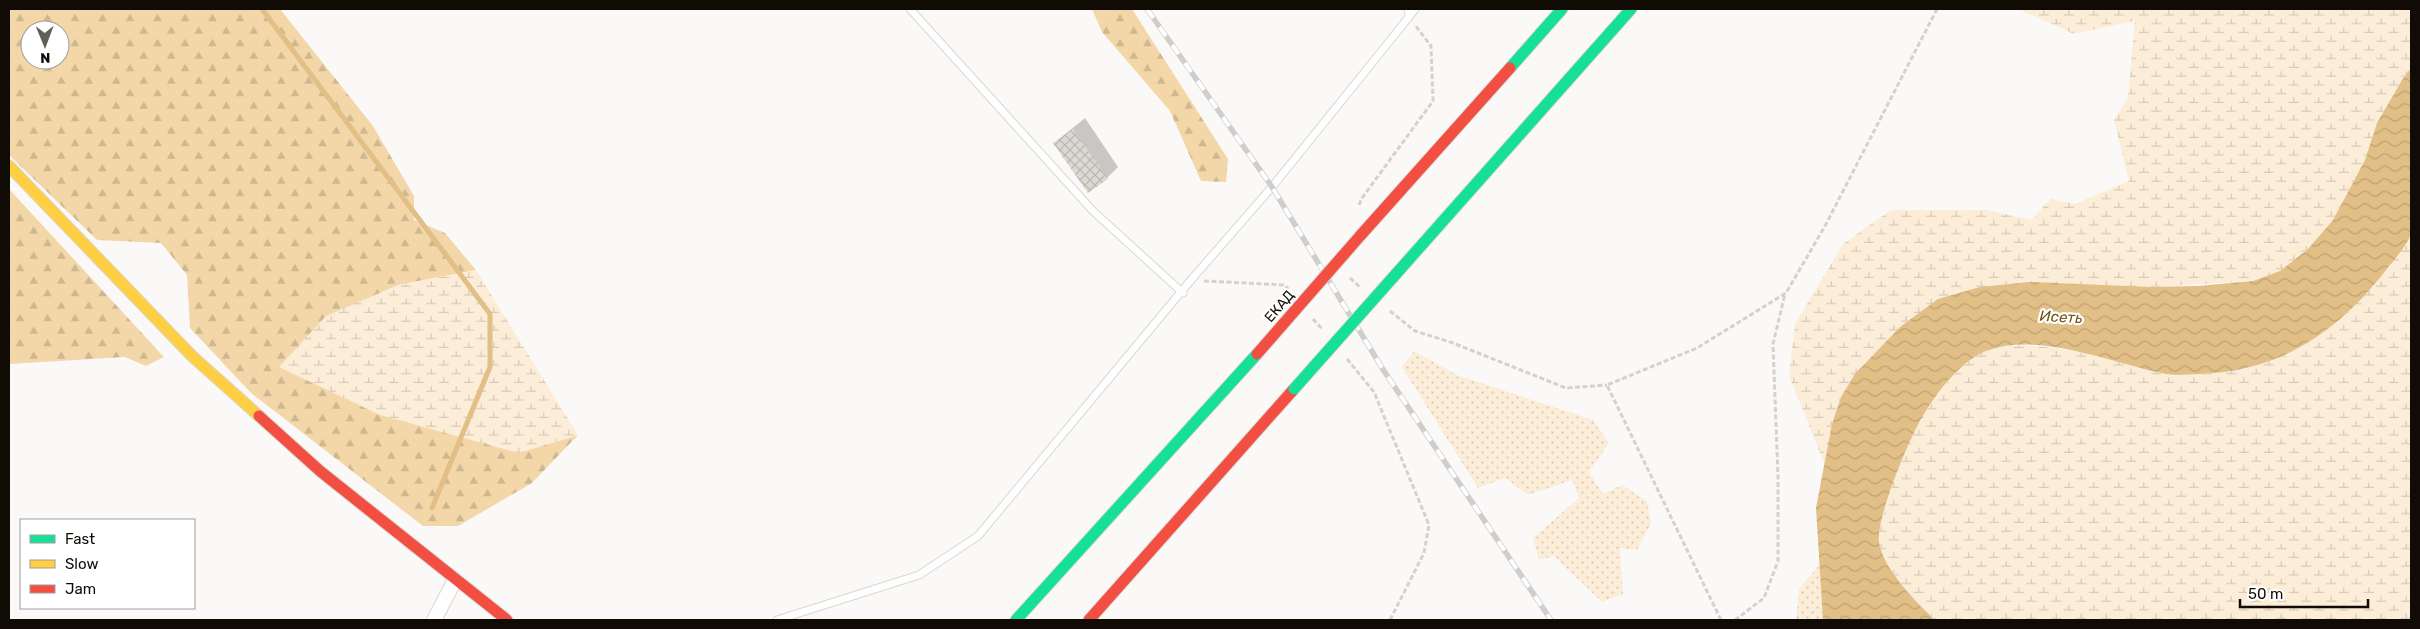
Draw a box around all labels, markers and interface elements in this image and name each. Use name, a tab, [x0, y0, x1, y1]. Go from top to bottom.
north arrow	[20, 20, 70, 70]
text: N	[40, 49, 50, 66]
street label: ЕКАД	[1261, 287, 1298, 326]
water label: Исеть	[2039, 307, 2083, 327]
legend	[20, 519, 195, 609]
text: Fast	[65, 530, 95, 548]
text: Slow	[65, 555, 98, 573]
scale bar	[2240, 576, 2368, 608]
text: Jam	[65, 580, 96, 598]
text: 50 m	[2248, 585, 2283, 603]

